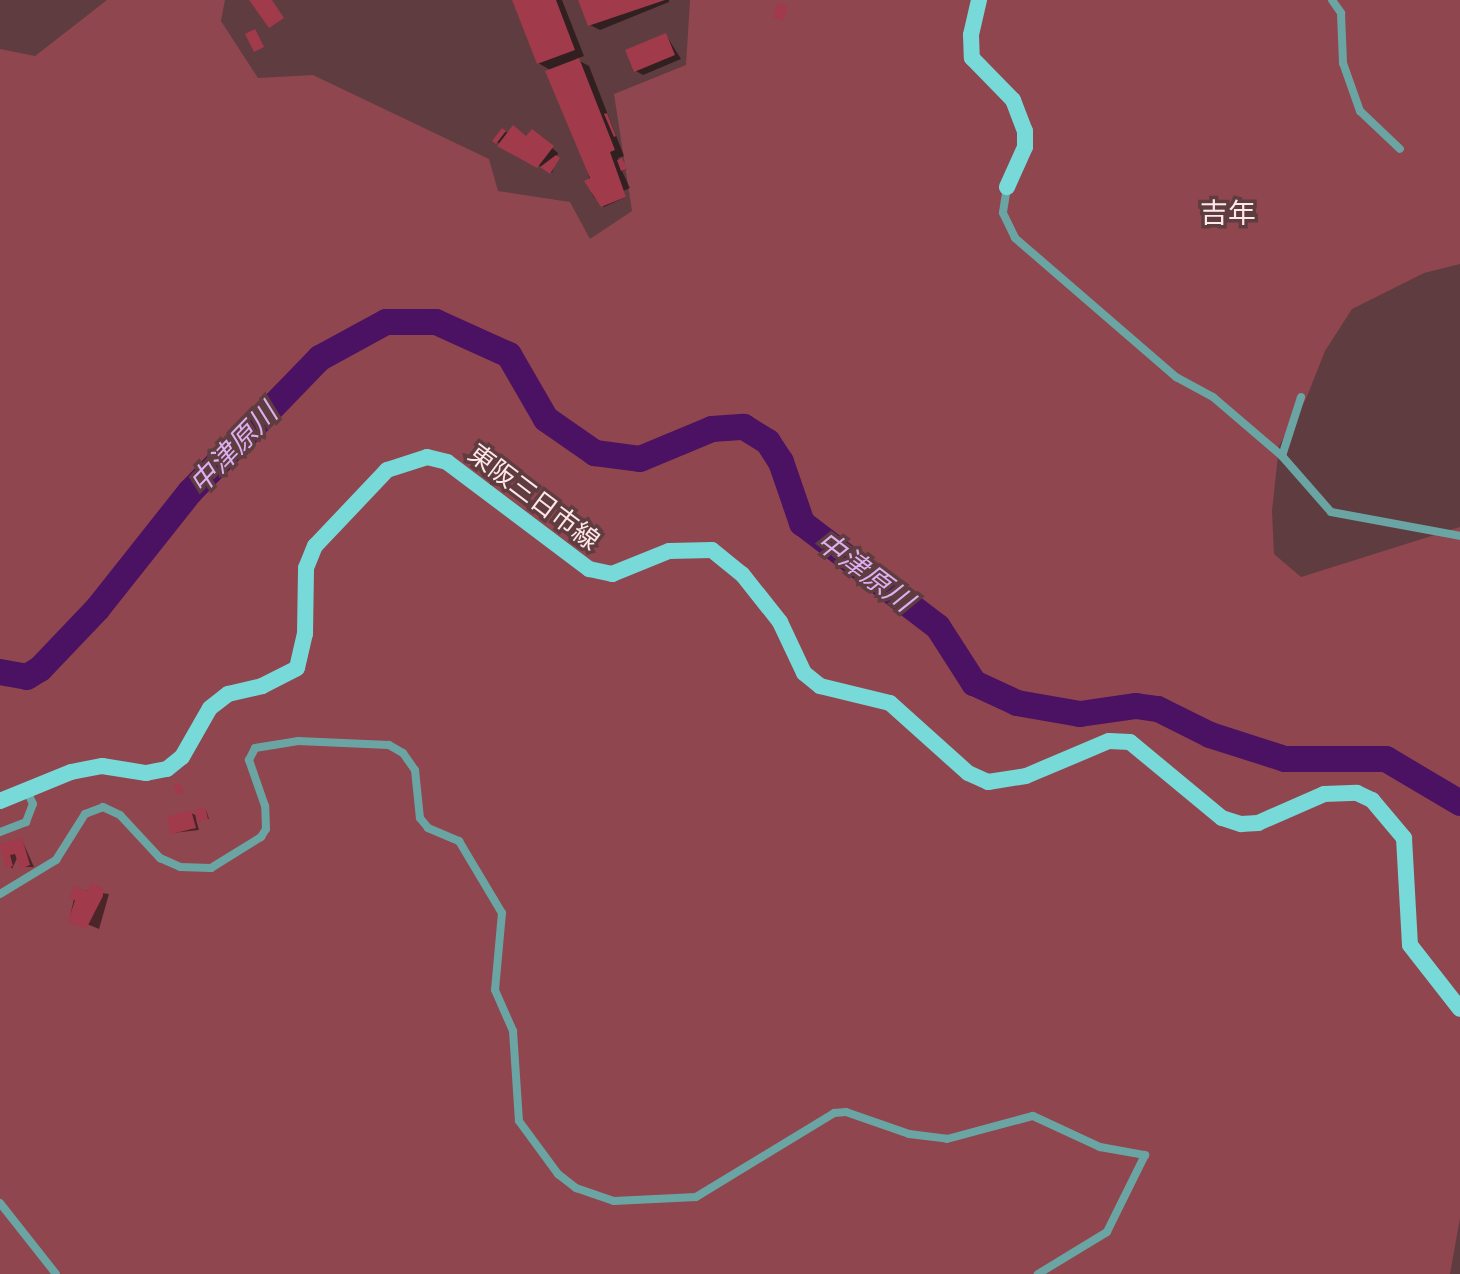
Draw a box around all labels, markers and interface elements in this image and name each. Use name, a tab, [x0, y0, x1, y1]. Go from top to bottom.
district label: 吉年	[1200, 196, 1256, 230]
water label: 中津原川	[182, 396, 284, 500]
street label: 東阪三日市線	[462, 438, 606, 556]
water label: 中津原川	[810, 524, 920, 618]

